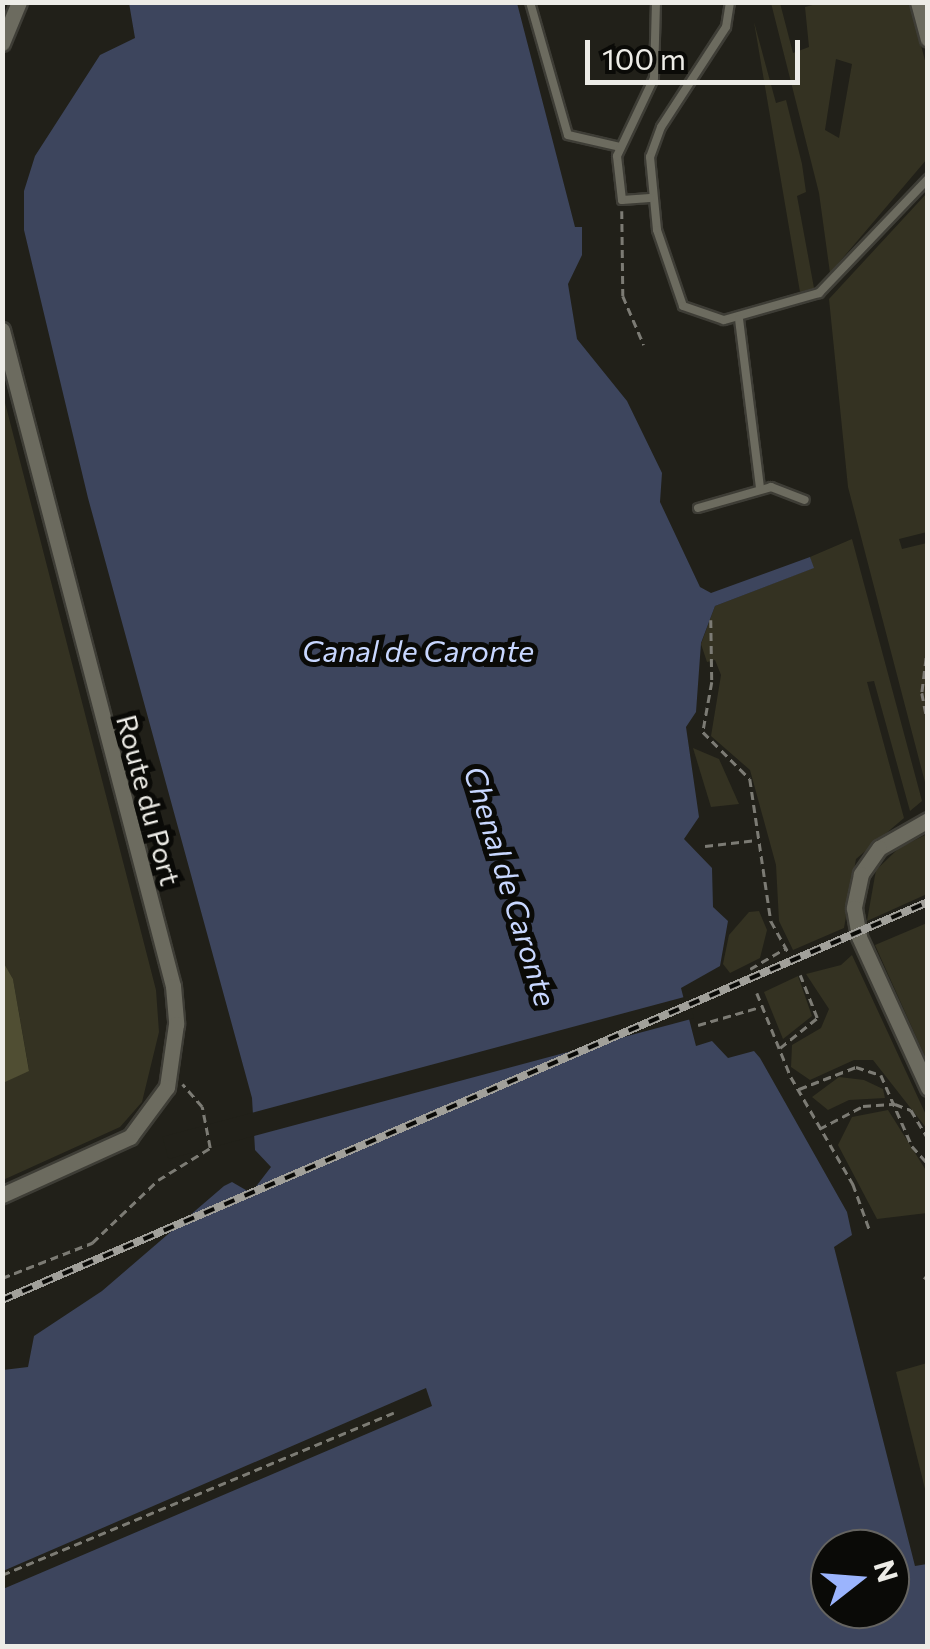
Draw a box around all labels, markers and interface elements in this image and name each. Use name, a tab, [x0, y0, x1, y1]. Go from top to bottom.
scale bar	[590, 20, 805, 82]
text: 100 m	[602, 39, 686, 76]
water label: Canal de Caronte	[302, 632, 534, 668]
street label: Route du Port	[110, 711, 188, 889]
water label: Chenal de Caronte	[457, 761, 565, 1011]
north arrow	[810, 1529, 910, 1629]
text: N	[867, 1556, 906, 1586]

